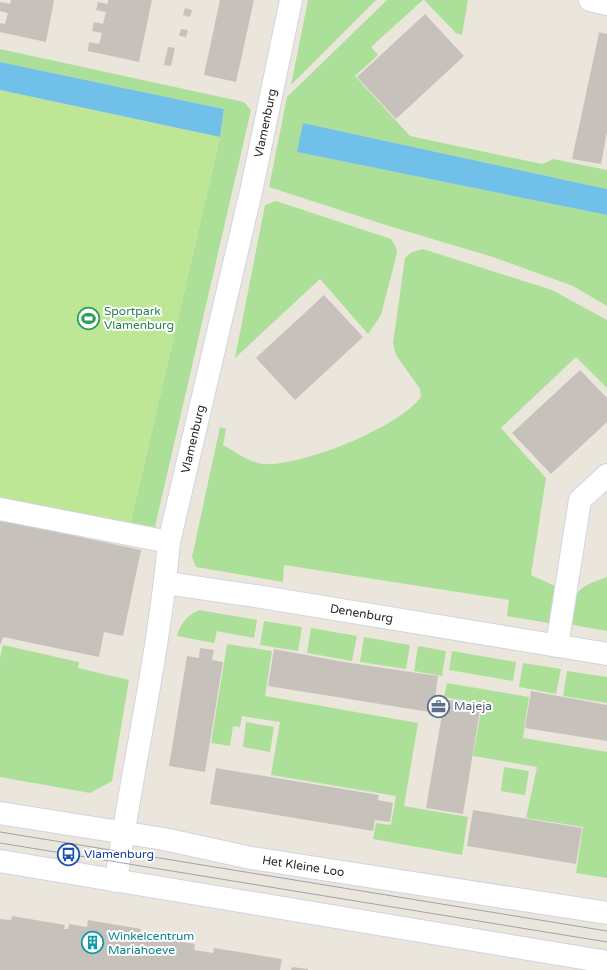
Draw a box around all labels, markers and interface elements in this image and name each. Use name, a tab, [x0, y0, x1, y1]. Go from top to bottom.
street label: Vlamenburg	[251, 87, 279, 159]
place label: Sportpark Vlamenburg	[104, 304, 174, 332]
sports icon: Sportpark Vlamenburg	[76, 305, 102, 331]
street label: Vlamenburg	[178, 403, 208, 475]
street label: Denenburg	[329, 601, 394, 626]
office icon: Majeja	[425, 693, 451, 719]
place label: Majeja	[454, 699, 492, 713]
bus stop icon: Vlamenburg	[56, 841, 82, 867]
place label: Vlamenburg	[84, 847, 154, 861]
street label: Het Kleine Loo	[261, 853, 345, 879]
place label: Winkelcentrum Mariahoeve	[108, 929, 194, 957]
building icon: Winkelcentrum Mariahoeve	[80, 930, 106, 956]

